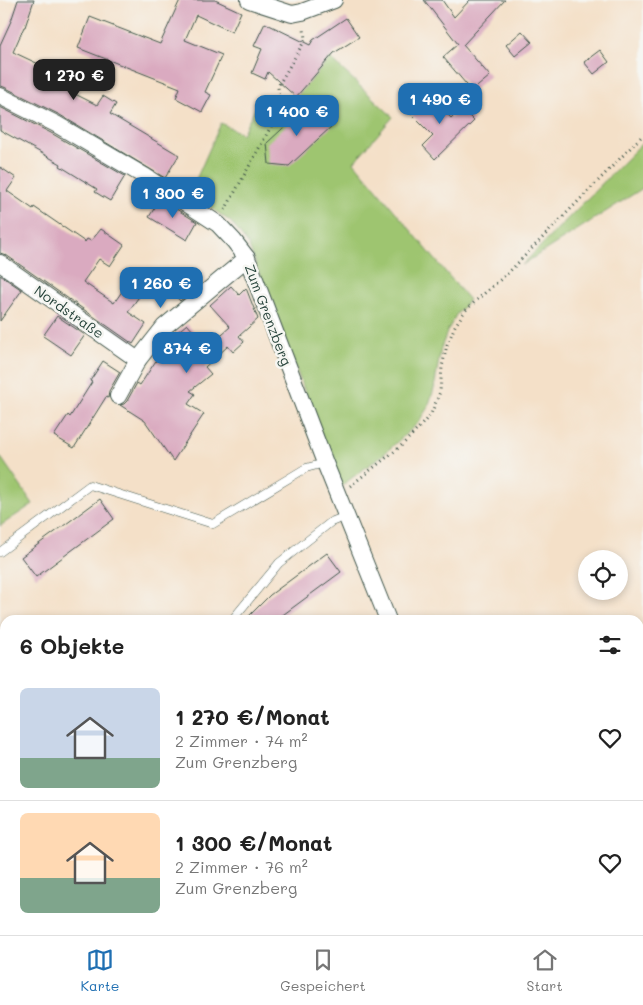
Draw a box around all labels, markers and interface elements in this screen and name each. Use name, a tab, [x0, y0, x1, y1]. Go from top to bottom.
pin: 1 270 €	[28, 58, 120, 101]
text: 1 270 €	[44, 64, 104, 85]
pin: 1 490 €	[394, 82, 486, 125]
text: 1 490 €	[409, 88, 471, 109]
pin: 1 400 €	[251, 94, 343, 137]
text: 1 400 €	[266, 100, 328, 121]
pin: 1 300 €	[127, 176, 219, 219]
text: 1 300 €	[142, 182, 204, 203]
street label: Zum Grenzberg	[240, 261, 297, 368]
pin: 1 260 €	[115, 266, 207, 309]
text: 1 260 €	[131, 272, 191, 293]
street label: Nordstraße	[31, 281, 108, 343]
pin: 874 €	[152, 332, 222, 374]
text: 874 €	[163, 337, 211, 358]
map controls	[578, 550, 628, 600]
button: locate	[578, 550, 628, 600]
icon: filters	[596, 631, 624, 659]
text: 6 Objekte	[20, 632, 124, 659]
text: 1 270 €/Monat	[175, 703, 330, 730]
icon: home	[60, 708, 120, 768]
icon: heart	[596, 724, 624, 752]
text: 2 Zimmer · 74 m²	[175, 730, 308, 751]
text: Zum Grenzberg	[175, 751, 297, 772]
text: 1 300 €/Monat	[175, 829, 332, 856]
icon: home	[60, 833, 120, 893]
icon: heart	[596, 849, 624, 877]
text: 2 Zimmer · 76 m²	[175, 856, 308, 877]
text: Zum Grenzberg	[175, 877, 297, 898]
tab: Karte	[80, 946, 120, 995]
tab: Gespeichert	[280, 946, 366, 995]
tab: Start	[527, 946, 563, 995]

